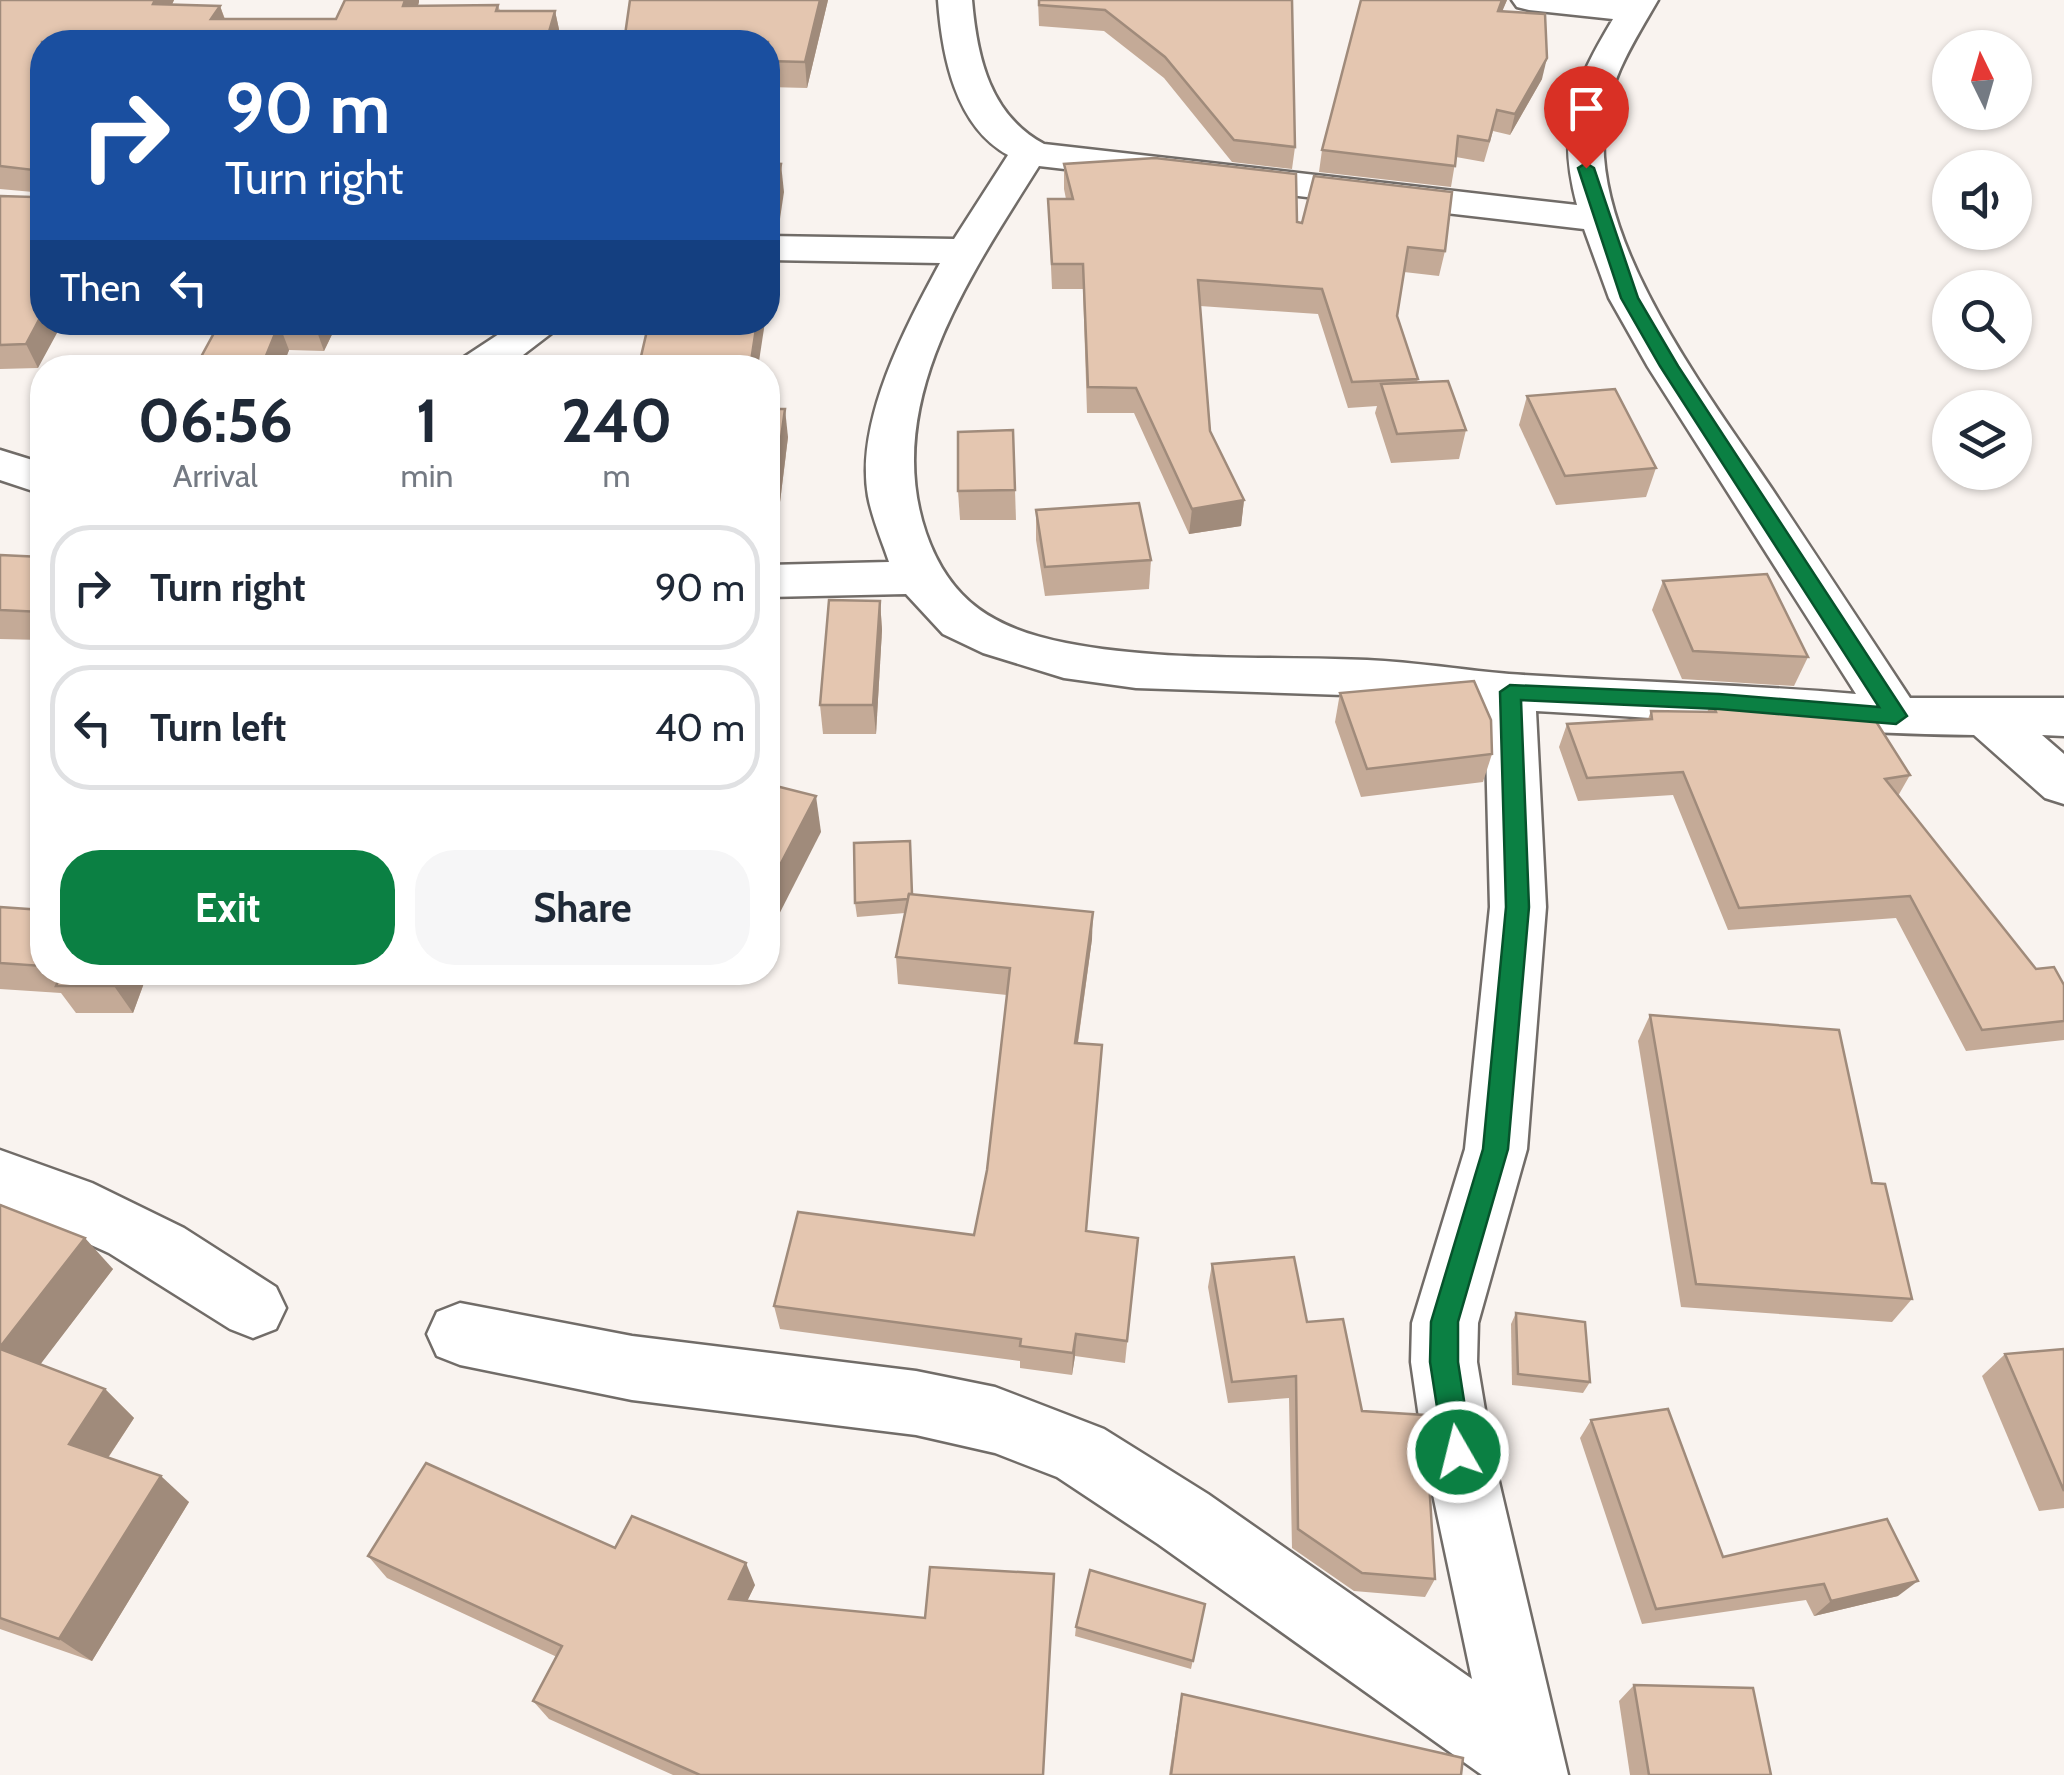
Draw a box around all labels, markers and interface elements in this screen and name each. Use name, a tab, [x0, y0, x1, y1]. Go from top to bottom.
north arrow	[1932, 30, 2032, 130]
map controls	[1932, 30, 2032, 490]
text: 90 m	[225, 65, 390, 151]
pin	[1544, 66, 1629, 169]
icon: right	[60, 70, 190, 200]
icon: arrive	[1559, 81, 1614, 136]
button: sound	[1932, 150, 2032, 250]
text: Turn right	[225, 151, 404, 205]
icon: left	[161, 260, 216, 315]
text: Then	[60, 264, 141, 311]
button: search	[1932, 270, 2032, 370]
text: 06:56	[138, 384, 293, 457]
text: 1	[416, 384, 438, 457]
text: 240	[561, 384, 672, 457]
button: layers	[1932, 390, 2032, 490]
text: Arrival	[173, 456, 258, 495]
text: min	[401, 456, 453, 495]
text: m	[603, 456, 631, 495]
icon: right	[65, 560, 120, 615]
text: Turn right	[150, 564, 306, 611]
text: 90 m	[655, 564, 745, 611]
icon: left	[65, 700, 120, 755]
text: Turn left	[150, 704, 286, 751]
text: 40 m	[655, 704, 745, 751]
button: Exit	[60, 850, 395, 965]
button: Share	[415, 850, 750, 965]
position arrow	[1406, 1400, 1510, 1504]

